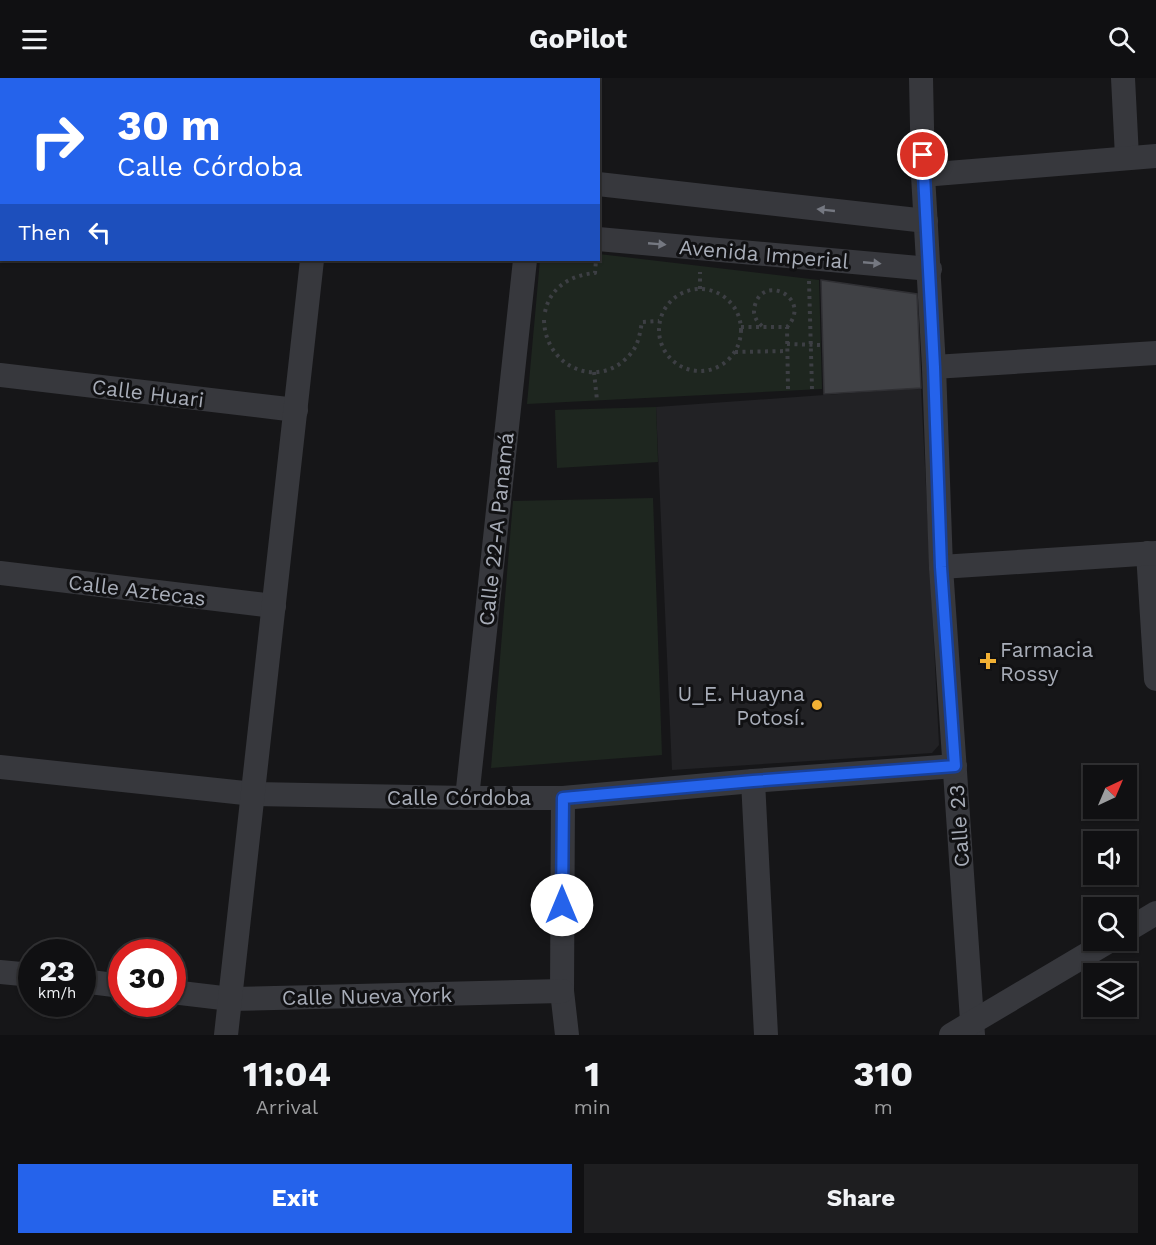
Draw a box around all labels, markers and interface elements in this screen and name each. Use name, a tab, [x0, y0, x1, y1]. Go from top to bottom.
icon: menu	[18, 23, 51, 56]
text: GoPilot	[529, 23, 627, 55]
icon: search	[1105, 23, 1138, 56]
text: 30 m	[117, 101, 221, 150]
icon: right	[18, 102, 96, 180]
pin	[897, 129, 948, 180]
icon: arrive	[906, 138, 939, 171]
text: Calle Córdoba	[117, 151, 303, 183]
one-way arrow	[817, 205, 836, 215]
icon: left	[83, 216, 116, 249]
text: Then	[18, 220, 71, 245]
street label: Avenida Imperial	[678, 234, 851, 274]
one-way arrow	[647, 239, 666, 249]
one-way arrow	[862, 258, 881, 268]
street label: Calle Huari	[91, 374, 205, 412]
street label: Calle 22-A Panamá	[473, 431, 519, 627]
street label: Calle Aztecas	[67, 569, 207, 611]
place label: Farmacia Rossy	[1000, 637, 1093, 686]
marker: Farmacia Rossy	[981, 654, 995, 668]
place label: U_E. Huayna Potosí.	[677, 681, 805, 730]
marker: U_E. Huayna Potosí.	[810, 698, 824, 712]
north arrow	[1083, 765, 1137, 819]
map controls	[1083, 765, 1137, 1017]
street label: Calle 23	[944, 784, 974, 868]
street label: Calle Córdoba	[387, 785, 531, 810]
button: sound	[1083, 831, 1137, 885]
position arrow	[530, 873, 594, 937]
button: search	[1083, 897, 1137, 951]
speed limit sign: 30	[108, 939, 186, 1017]
text: 23	[39, 953, 75, 988]
button: layers	[1083, 963, 1137, 1017]
street label: Calle Nueva York	[282, 982, 452, 1010]
text: km/h	[38, 984, 76, 1002]
text: 11:04	[243, 1053, 331, 1095]
text: 1	[584, 1053, 600, 1095]
text: 310	[853, 1053, 913, 1095]
text: Arrival	[256, 1095, 318, 1119]
text: min	[574, 1095, 611, 1119]
text: m	[874, 1095, 893, 1119]
button: Exit	[18, 1164, 572, 1233]
button: Share	[584, 1164, 1138, 1233]

